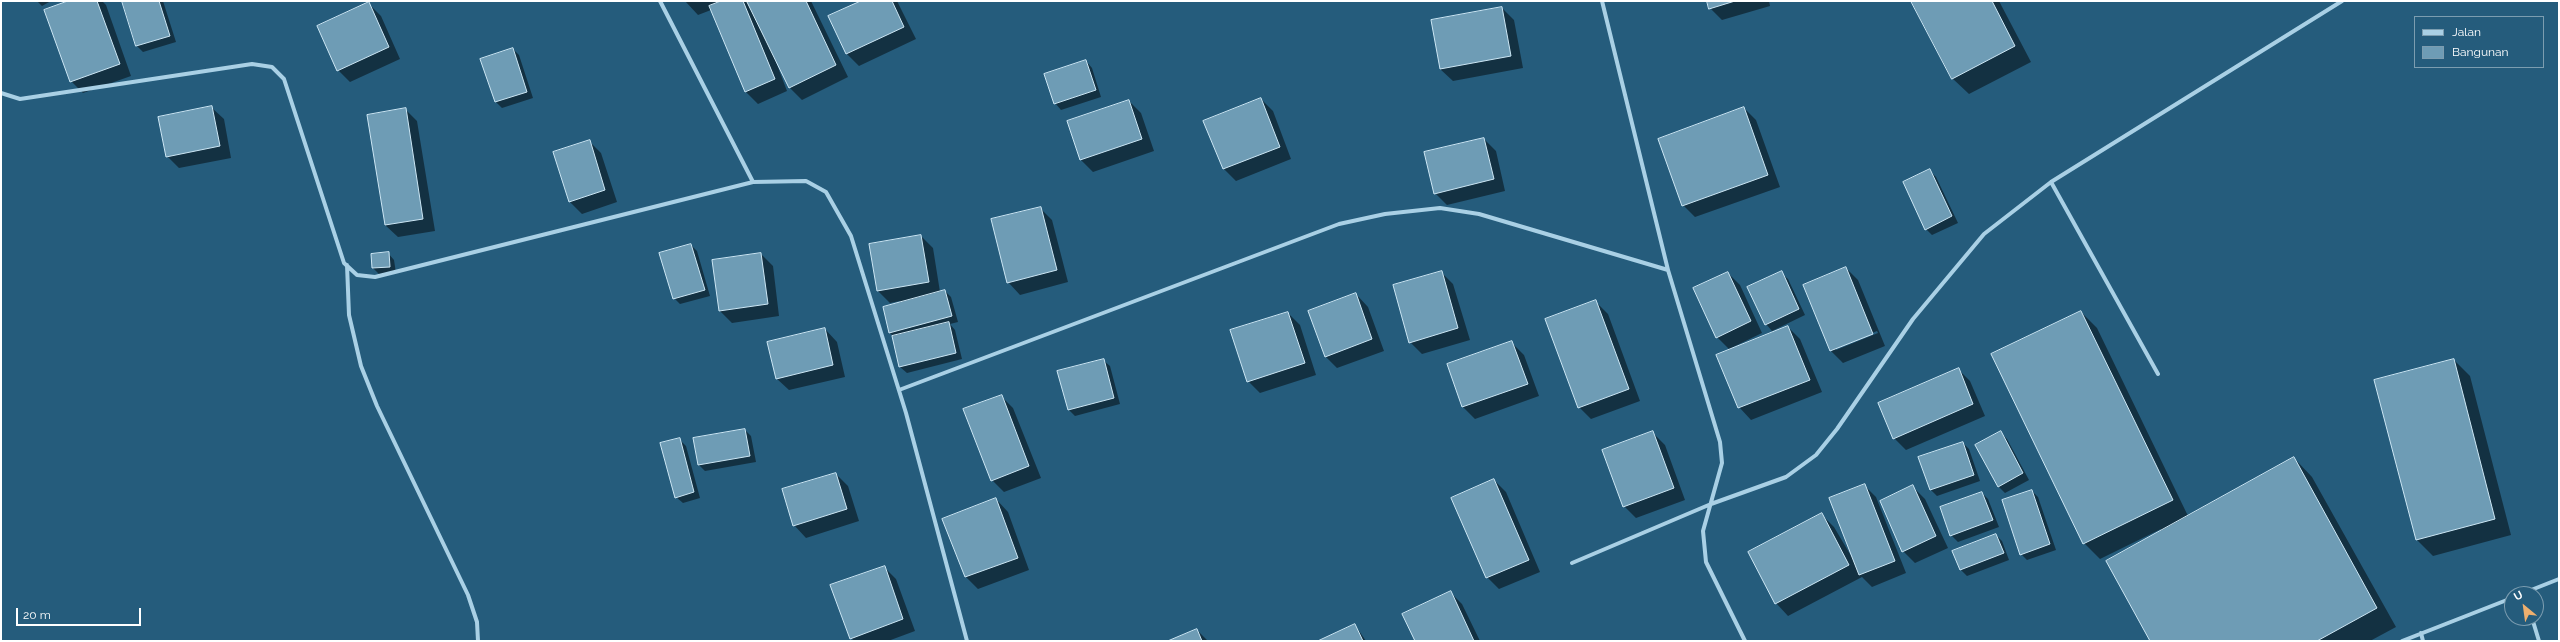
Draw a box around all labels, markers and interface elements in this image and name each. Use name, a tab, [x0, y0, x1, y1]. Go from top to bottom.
legend	[2414, 16, 2544, 68]
text: Jalan	[2452, 25, 2481, 39]
text: Bangunan	[2452, 45, 2509, 59]
north arrow	[2504, 586, 2544, 626]
text: U	[2512, 588, 2525, 604]
scale bar	[18, 600, 143, 626]
text: 20 m	[23, 608, 51, 622]

